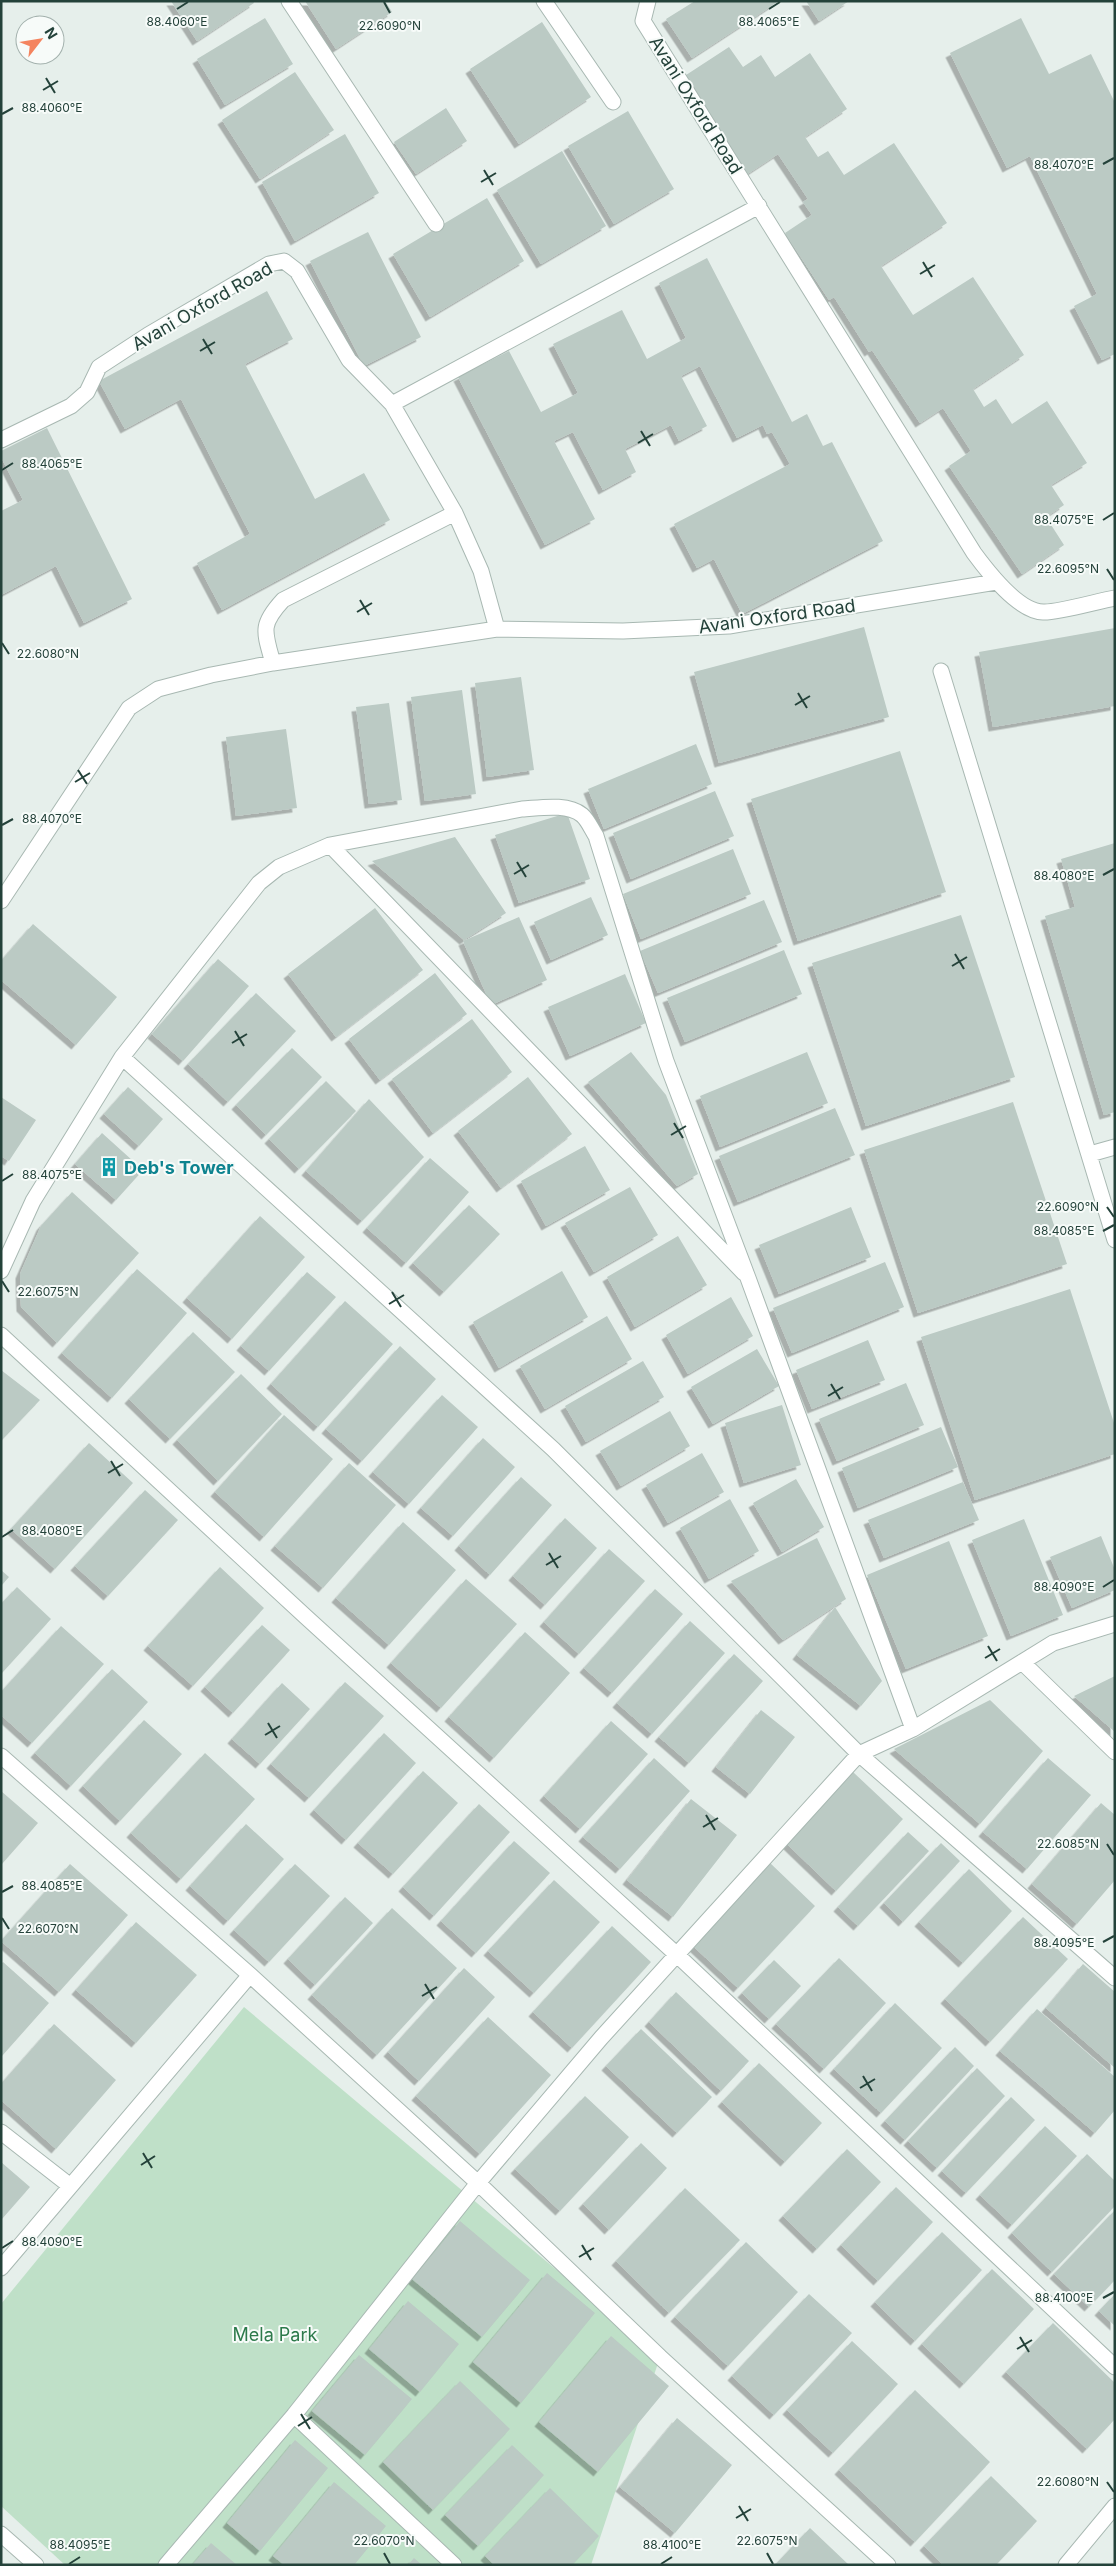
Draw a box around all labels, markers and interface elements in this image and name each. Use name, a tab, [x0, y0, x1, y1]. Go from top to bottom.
text: 88.4060°E	[146, 14, 208, 29]
text: 88.4065°E	[739, 14, 799, 29]
north arrow	[15, 15, 65, 65]
text: 22.6090°N	[359, 18, 421, 33]
text: N	[42, 24, 62, 42]
street label: Avani Oxford Road	[645, 32, 747, 178]
text: 88.4060°E	[21, 100, 83, 115]
text: 88.4070°E	[1034, 157, 1094, 172]
street label: Avani Oxford Road	[128, 257, 276, 355]
text: 88.4065°E	[22, 456, 82, 471]
text: 88.4075°E	[1034, 512, 1094, 527]
text: 22.6095°N	[1037, 561, 1099, 576]
street label: Avani Oxford Road	[697, 595, 857, 637]
text: 22.6080°N	[17, 646, 79, 661]
text: 88.4070°E	[22, 811, 82, 826]
text: 88.4080°E	[1033, 868, 1095, 883]
building icon: Deb's Tower	[98, 1156, 120, 1178]
place label: Deb's Tower	[124, 1157, 234, 1178]
text: 88.4075°E	[22, 1167, 82, 1182]
text: 22.6090°N	[1037, 1199, 1099, 1214]
text: 88.4085°E	[1034, 1223, 1094, 1238]
text: 22.6075°N	[17, 1284, 79, 1299]
text: 88.4080°E	[21, 1523, 83, 1538]
text: 88.4090°E	[1033, 1579, 1095, 1594]
text: 22.6085°N	[1037, 1836, 1099, 1851]
text: 88.4085°E	[22, 1878, 82, 1893]
text: 22.6070°N	[17, 1921, 79, 1936]
text: 88.4095°E	[1034, 1935, 1094, 1950]
text: 88.4090°E	[21, 2234, 83, 2249]
text: 88.4100°E	[1035, 2290, 1093, 2305]
park label: Mela Park	[233, 2324, 318, 2345]
text: 22.6080°N	[1037, 2474, 1099, 2489]
text: 22.6070°N	[353, 2533, 415, 2548]
text: 22.6075°N	[736, 2533, 798, 2548]
text: 88.4095°E	[50, 2537, 110, 2552]
text: 88.4100°E	[643, 2537, 701, 2552]

